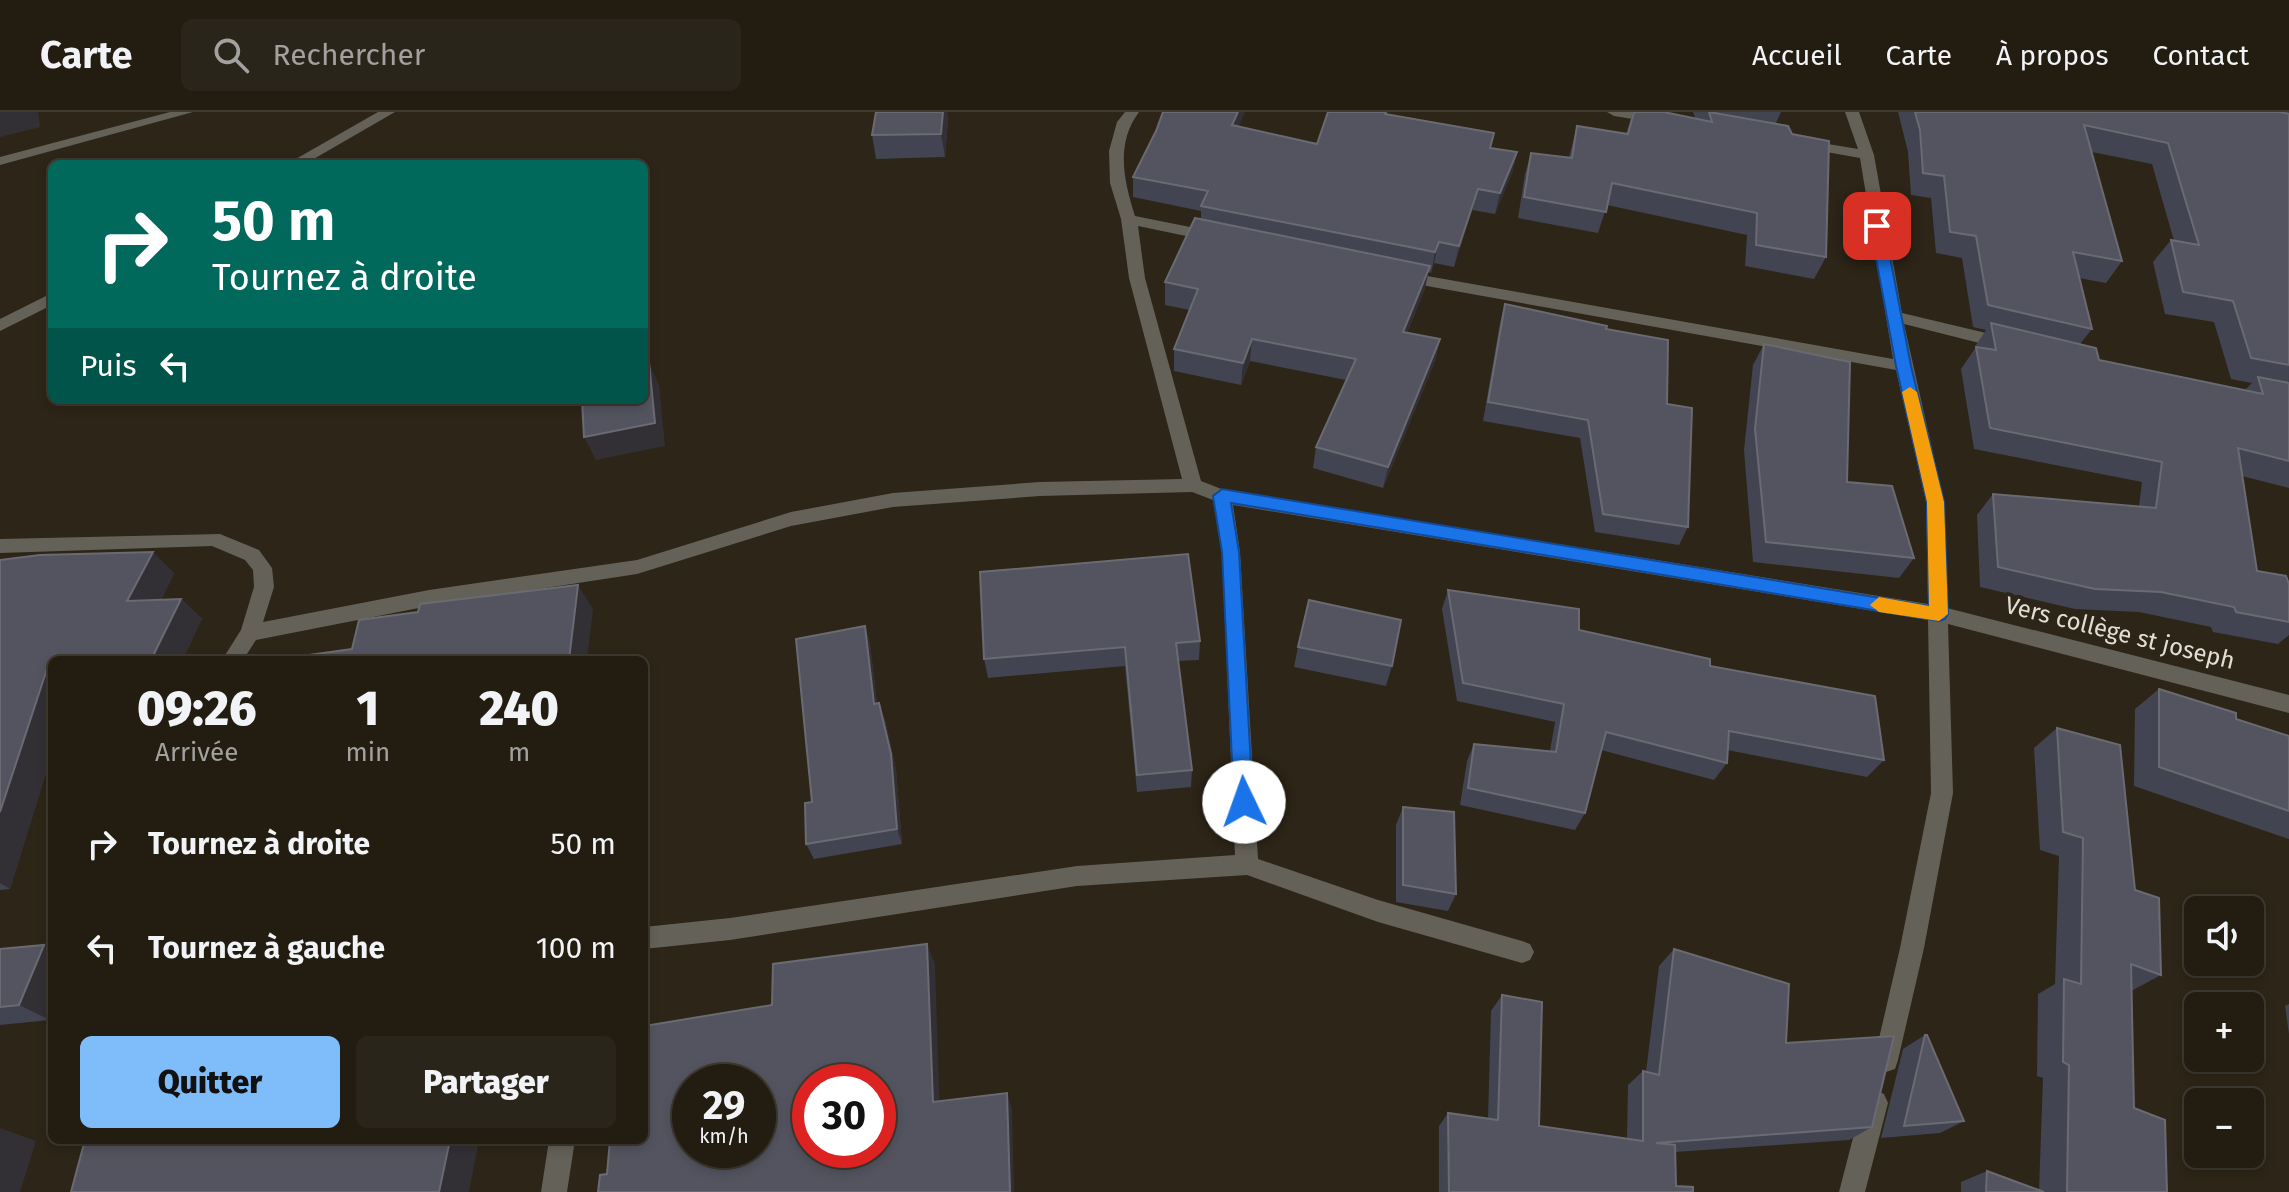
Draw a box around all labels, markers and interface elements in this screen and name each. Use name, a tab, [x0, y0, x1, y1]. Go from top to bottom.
search box	[181, 19, 741, 91]
text: Carte	[40, 32, 133, 78]
icon: search	[209, 33, 253, 77]
text: Rechercher	[273, 37, 425, 73]
text: Accueil	[1752, 39, 1842, 72]
text: Carte	[1886, 39, 1952, 72]
text: À propos	[1996, 39, 2108, 72]
text: Contact	[2152, 39, 2249, 72]
text: 50 m	[212, 188, 335, 255]
icon: right	[80, 192, 184, 296]
pin	[1843, 192, 1911, 260]
icon: arrive	[1855, 204, 1899, 248]
text: Tournez à droite	[212, 256, 477, 300]
icon: left	[153, 344, 197, 388]
text: Puis	[80, 348, 137, 384]
street label: Vers collège st joseph	[2002, 591, 2238, 675]
text: 09:26	[137, 680, 257, 738]
text: 1	[356, 680, 379, 738]
text: 240	[479, 680, 559, 738]
text: Arrivée	[155, 737, 238, 768]
text: min	[345, 737, 390, 768]
text: m	[508, 737, 530, 768]
position arrow	[1202, 760, 1286, 844]
icon: right	[80, 822, 124, 866]
text: Tournez à droite	[148, 826, 370, 862]
text: 50 m	[551, 826, 616, 862]
map controls	[2184, 896, 2264, 1168]
button: sound	[2184, 896, 2264, 976]
icon: left	[80, 926, 124, 970]
text: Tournez à gauche	[148, 930, 385, 966]
text: 100 m	[536, 930, 616, 966]
button: +	[2184, 992, 2264, 1072]
button: Quitter	[80, 1036, 340, 1128]
button: Partager	[356, 1036, 616, 1128]
speed limit sign: 30	[792, 1064, 896, 1168]
text: 29	[703, 1082, 745, 1130]
button: −	[2184, 1088, 2264, 1168]
text: km/h	[699, 1124, 749, 1148]

